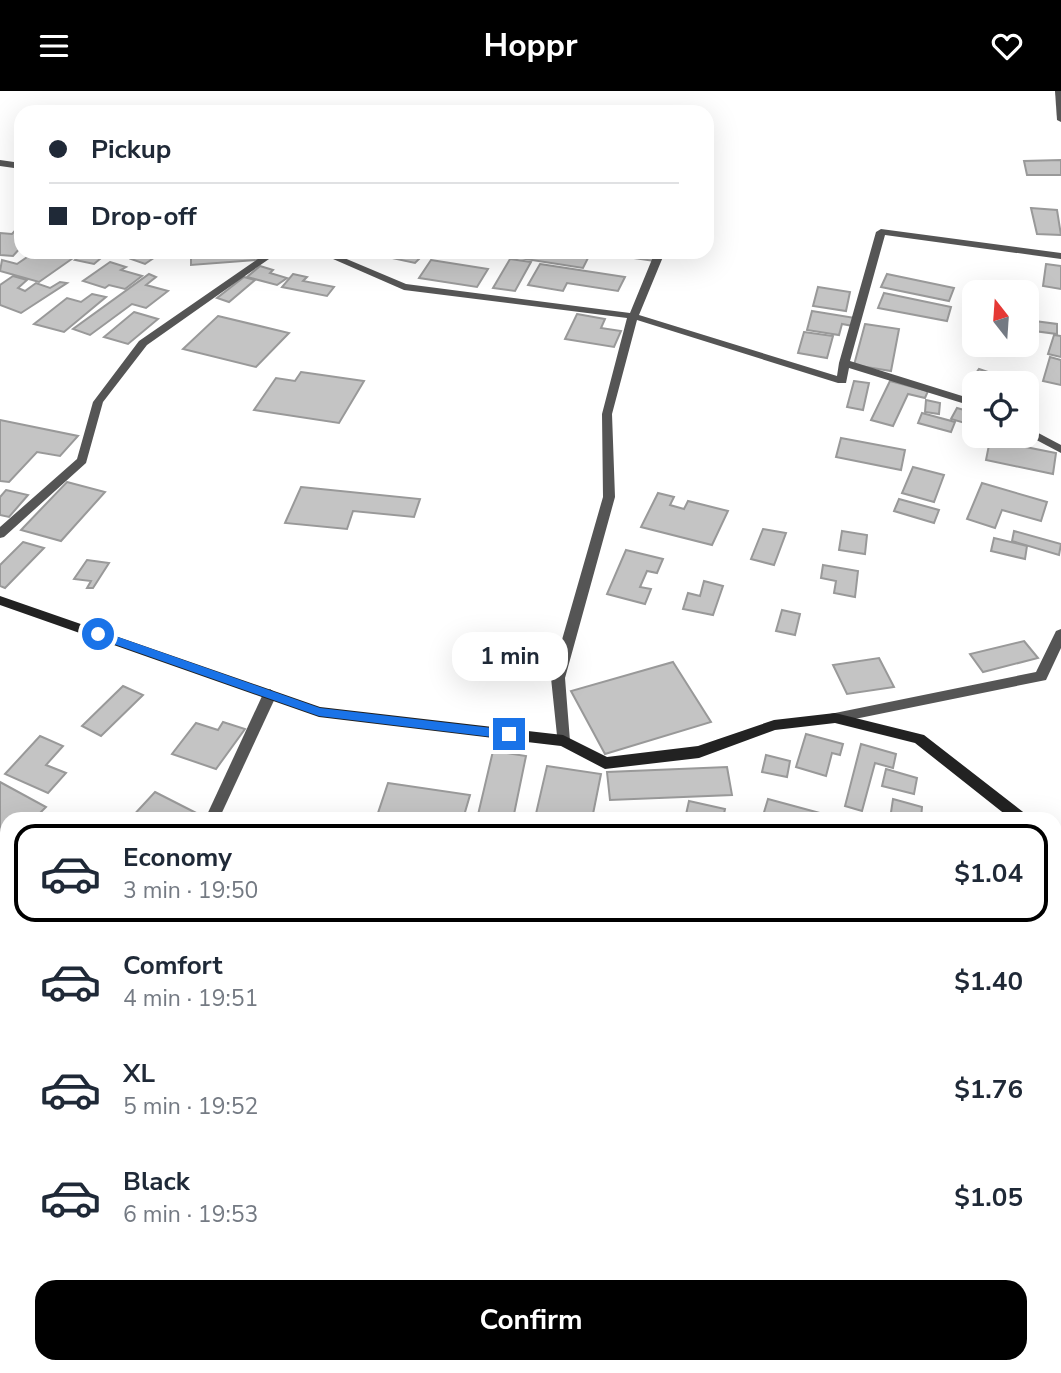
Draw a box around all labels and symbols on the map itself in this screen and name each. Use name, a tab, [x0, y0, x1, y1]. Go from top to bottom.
north arrow	[962, 280, 1040, 357]
route start	[82, 618, 114, 650]
callout: 1 min	[451, 633, 567, 681]
route end	[493, 718, 525, 750]

